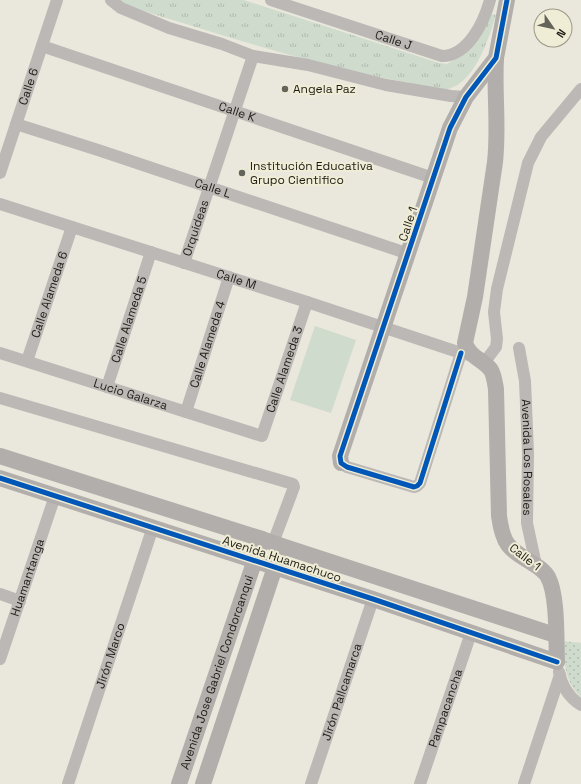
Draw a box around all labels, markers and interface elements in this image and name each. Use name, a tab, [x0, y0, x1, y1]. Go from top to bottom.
north arrow	[533, 8, 573, 48]
street label: Calle J	[373, 27, 414, 54]
text: N	[553, 27, 569, 41]
street label: Calle 6	[15, 66, 42, 107]
place label: Angela Paz	[293, 81, 356, 97]
marker: Angela Paz	[280, 84, 290, 94]
street label: Calle K	[217, 98, 258, 126]
place label: Institución Educativa Grupo Cientifico	[250, 158, 373, 188]
marker: Institución Educativa Grupo Cientifico	[237, 168, 247, 178]
street label: Calle L	[193, 175, 233, 202]
street label: Orquideas	[179, 198, 213, 258]
street label: Calle 1	[395, 205, 421, 243]
street label: Calle Alameda 6	[27, 249, 71, 340]
street label: Calle M	[214, 266, 258, 293]
street label: Calle Alameda 5	[107, 274, 151, 365]
street label: Calle Alameda 4	[186, 298, 229, 390]
street label: Calle Alameda 3	[262, 324, 306, 415]
street label: Lucio Galarza	[92, 375, 170, 414]
street label: Avenida Los Rosales	[518, 399, 536, 516]
street label: Avenida Huamachuco	[220, 532, 344, 586]
street label: Huamantanga	[7, 537, 48, 618]
street label: Calle 1	[506, 540, 544, 574]
street label: Avenida Jose Gabriel Condorcanqui	[177, 573, 257, 772]
street label: Jirón Marco	[92, 621, 129, 691]
street label: Jirón Pallcamarca	[318, 641, 366, 743]
street label: Pampacancha	[425, 667, 466, 749]

